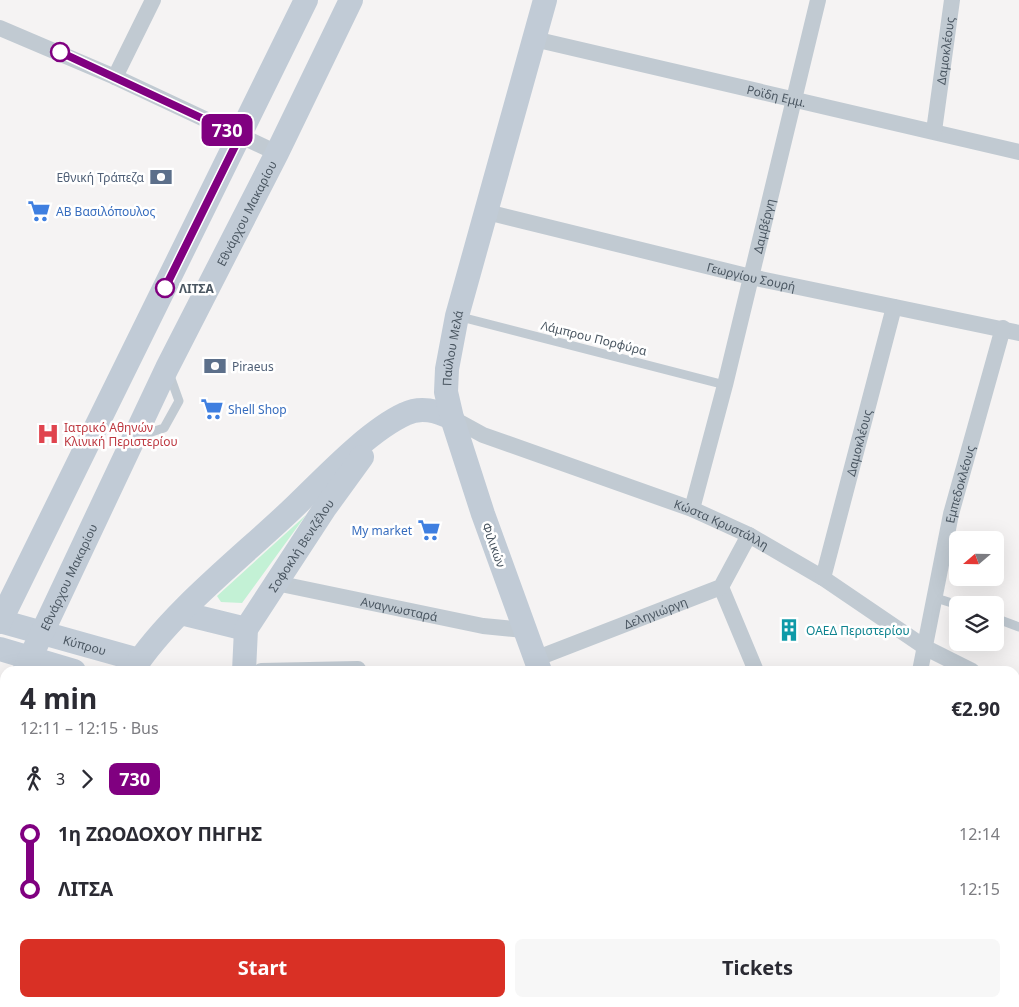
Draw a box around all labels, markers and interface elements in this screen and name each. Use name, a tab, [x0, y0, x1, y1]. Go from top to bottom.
street label: Δαμοκλέους	[932, 16, 958, 86]
unlabelled marker	[50, 42, 70, 62]
street label: Ροϊδη Εμμ.	[745, 80, 808, 111]
line badge: 730	[198, 114, 256, 146]
text: 730	[212, 118, 242, 142]
street label: Εθνάρχου Μακαρίου	[212, 157, 280, 269]
bank icon: Εθνική Τράπεζα	[148, 164, 174, 190]
place label: Εθνική Τράπεζα	[56, 169, 145, 186]
street label: Δαμβέργη	[749, 197, 778, 255]
supermarket icon: ΑΒ Βασιλόπουλος	[26, 198, 52, 224]
place label: ΑΒ Βασιλόπουλος	[56, 203, 156, 220]
street label: Γεωργίου Σουρή	[705, 258, 797, 295]
marker: ΛΙΤΣΑ	[155, 278, 175, 298]
place label: ΛΙΤΣΑ	[179, 280, 215, 297]
street label: Παύλου Μελά	[438, 308, 467, 386]
street label: Λάμπρου Πορφύρα	[539, 317, 649, 360]
bank icon: Piraeus	[202, 353, 228, 379]
place label: Piraeus	[232, 358, 274, 375]
supermarket icon: Shell Shop	[199, 396, 225, 422]
place label: Shell Shop	[228, 401, 287, 418]
street label: Δαμοκλέους	[842, 407, 875, 478]
place label: Ιατρικό Αθηνών Κλινική Περιστερίου	[64, 419, 178, 450]
hospital icon: Ιατρικό Αθηνών Κλινική Περιστερίου	[35, 421, 61, 447]
street label: Εμπεδοκλέους	[941, 443, 978, 525]
street label: Σοφοκλή Βενιζέλου	[264, 495, 337, 595]
street label: Κώστα Κρυστάλλη	[672, 495, 772, 553]
supermarket icon: My market	[416, 517, 442, 543]
street label: Φιλικών	[478, 520, 510, 570]
street label: Εθνάρχου Μακαρίου	[36, 521, 101, 633]
place label: My market	[351, 522, 413, 539]
north arrow	[949, 531, 1004, 586]
map controls	[949, 531, 1004, 651]
street label: Αναγνωσταρά	[359, 592, 440, 625]
street label: Δεληγιώργη	[621, 592, 690, 632]
button: layers	[949, 596, 1004, 651]
building icon: ΟΑΕΔ Περιστερίου	[776, 617, 802, 643]
place label: ΟΑΕΔ Περιστερίου	[806, 622, 910, 639]
street label: Κύπρου	[61, 631, 108, 659]
text: 4 min	[20, 679, 97, 717]
text: €2.90	[951, 696, 1000, 722]
text: 12:11 – 12:15 · Bus	[20, 717, 159, 739]
icon: walk	[20, 765, 48, 793]
icon: forward	[73, 765, 101, 793]
text: 730	[119, 767, 150, 791]
text: 3	[56, 768, 65, 790]
text: 1η ΖΩΟΔΟΧΟΥ ΠΗΓΗΣ	[58, 821, 262, 847]
text: 12:14	[959, 823, 1000, 845]
text: ΛΙΤΣΑ	[58, 876, 113, 902]
text: 12:15	[959, 878, 1000, 900]
button: Start	[20, 939, 505, 997]
button: Tickets	[515, 939, 1000, 997]

